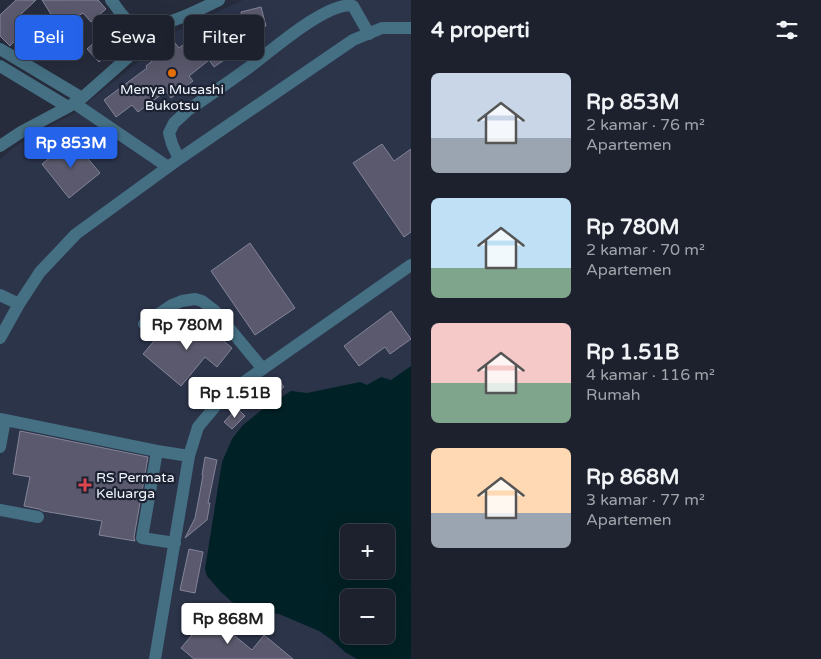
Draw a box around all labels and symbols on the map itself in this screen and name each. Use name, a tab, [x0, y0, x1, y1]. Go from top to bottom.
marker: Menya Musashi Bukotsu	[166, 67, 178, 79]
place label: Menya Musashi Bukotsu	[120, 81, 224, 114]
pin: Rp 853M	[25, 126, 117, 169]
pin: Rp 780M	[141, 308, 233, 351]
pin: Rp 1.51B	[183, 376, 287, 419]
place label: RS Permata Keluarga	[96, 469, 175, 502]
marker: RS Permata Keluarga	[78, 478, 92, 492]
pin: Rp 868M	[182, 602, 274, 645]

